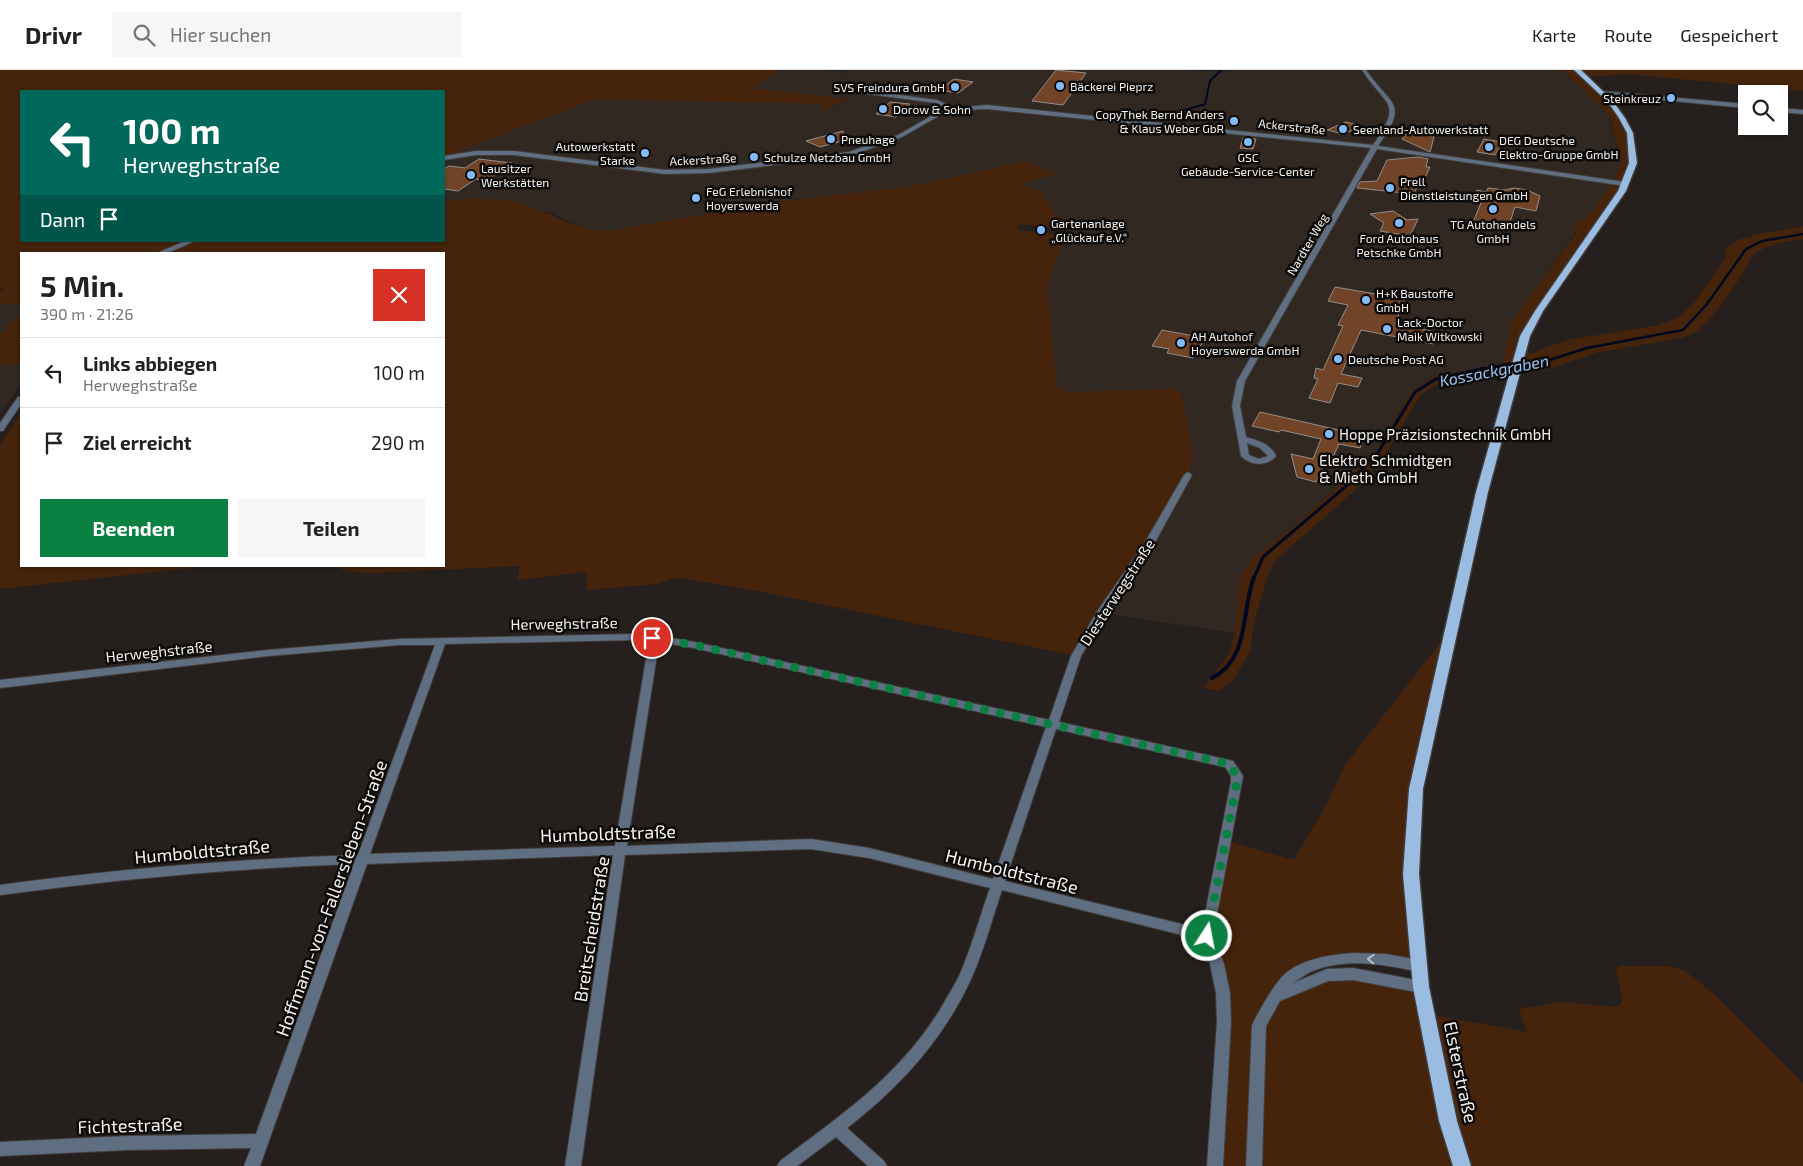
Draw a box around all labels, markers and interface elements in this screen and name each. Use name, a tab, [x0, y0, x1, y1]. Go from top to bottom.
search box	[112, 12, 462, 57]
text: Drivr	[25, 20, 82, 49]
icon: search	[130, 21, 158, 49]
text: Hier suchen	[170, 23, 271, 46]
text: Karte	[1532, 24, 1576, 46]
text: Route	[1604, 24, 1652, 46]
text: Gespeichert	[1680, 24, 1778, 46]
place label: Bäckerei Pieprz	[1070, 79, 1153, 93]
place label: SVS Freindura GmbH	[834, 80, 945, 94]
marker: Bäckerei Pieprz	[1054, 80, 1066, 92]
marker: SVS Freindura GmbH	[949, 81, 961, 93]
map controls	[1738, 85, 1788, 135]
button: search	[1738, 85, 1788, 135]
place label: Steinkreuz	[1603, 91, 1661, 105]
marker: Steinkreuz	[1665, 92, 1677, 104]
place label: Dorow & Sohn	[893, 102, 971, 116]
marker: Dorow & Sohn	[877, 103, 889, 115]
place label: CopyThek Bernd Anders & Klaus Weber GbR	[1095, 107, 1224, 135]
text: 100 m	[123, 109, 221, 151]
icon: left	[40, 110, 105, 175]
marker: CopyThek Bernd Anders & Klaus Weber GbR	[1228, 115, 1240, 127]
street label: Ackerstraße	[1258, 116, 1326, 136]
place label: Seenland-Autowerkstatt	[1353, 122, 1489, 136]
marker: Seenland-Autowerkstatt	[1337, 123, 1349, 135]
place label: Pneuhage	[841, 132, 895, 146]
marker: Pneuhage	[825, 133, 837, 145]
place label: DEG Deutsche Elektro-Gruppe GmbH	[1499, 133, 1618, 161]
marker: GSC Gebäude-Service-Center	[1242, 136, 1254, 148]
place label: Autowerkstatt Starke	[556, 139, 635, 167]
marker: DEG Deutsche Elektro-Gruppe GmbH	[1483, 141, 1495, 153]
marker: Autowerkstatt Starke	[639, 147, 651, 159]
street label: Ackerstraße	[669, 150, 737, 168]
place label: Schulze Netzbau GmbH	[764, 150, 891, 164]
place label: GSC Gebäude-Service-Center	[1181, 150, 1315, 178]
text: Herweghstraße	[123, 151, 280, 177]
marker: Schulze Netzbau GmbH	[748, 151, 760, 163]
place label: Lausitzer Werkstätten	[481, 161, 549, 189]
marker: Lausitzer Werkstätten	[465, 169, 477, 181]
place label: Prell Dienstleistungen GmbH	[1400, 174, 1528, 202]
marker: Prell Dienstleistungen GmbH	[1384, 182, 1396, 194]
place label: FeG Erlebnishof Hoyerswerda	[706, 184, 792, 212]
marker: FeG Erlebnishof Hoyerswerda	[690, 192, 702, 204]
marker: TG Autohandels GmbH	[1487, 203, 1499, 215]
icon: arrive	[95, 205, 123, 233]
text: Dann	[40, 208, 85, 231]
street label: Nardter Weg	[1284, 210, 1330, 277]
place label: Gartenanlage „Glückauf e.V.“	[1051, 216, 1127, 244]
marker: Ford Autohaus Petschke GmbH	[1393, 217, 1405, 229]
place label: TG Autohandels GmbH	[1450, 217, 1536, 245]
marker: Gartenanlage „Glückauf e.V.“	[1035, 224, 1047, 236]
place label: Ford Autohaus Petschke GmbH	[1357, 231, 1441, 259]
text: 5 Min.	[40, 267, 124, 303]
button: close	[373, 269, 425, 321]
place label: H+K Baustoffe GmbH	[1376, 286, 1454, 314]
marker: H+K Baustoffe GmbH	[1360, 294, 1372, 306]
text: 390 m · 21:26	[40, 304, 133, 323]
place label: Lack-Doctor Maik Witkowski	[1397, 315, 1482, 343]
marker: Lack-Doctor Maik Witkowski	[1381, 323, 1393, 335]
place label: AH Autohof Hoyerswerda GmbH	[1191, 329, 1299, 357]
marker: AH Autohof Hoyerswerda GmbH	[1175, 337, 1187, 349]
water label: Kossackgraben	[1438, 350, 1550, 390]
text: Links abbiegen	[83, 352, 217, 375]
place label: Deutsche Post AG	[1348, 352, 1444, 366]
marker: Deutsche Post AG	[1332, 353, 1344, 365]
icon: left	[40, 359, 68, 387]
text: 100 m	[374, 361, 425, 384]
text: Herweghstraße	[83, 375, 197, 394]
place label: Hoppe Präzisionstechnik GmbH	[1339, 425, 1551, 443]
marker: Hoppe Präzisionstechnik GmbH	[1323, 428, 1335, 440]
icon: arrive	[40, 429, 68, 457]
text: Ziel erreicht	[83, 431, 192, 454]
text: 290 m	[371, 431, 425, 454]
place label: Elektro Schmidtgen & Mieth GmbH	[1319, 451, 1452, 486]
marker: Elektro Schmidtgen & Mieth GmbH	[1303, 463, 1315, 475]
button: Beenden	[40, 499, 228, 557]
button: Teilen	[238, 499, 425, 557]
street label: Diesterwegstraße	[1076, 535, 1158, 649]
street label: Herweghstraße	[510, 613, 618, 633]
pin	[631, 617, 673, 659]
icon: arrive	[638, 624, 666, 652]
street label: Herweghstraße	[105, 636, 213, 666]
street label: Hoffmann-von-Fallersleben-Straße	[271, 757, 391, 1039]
street label: Humboldtstraße	[540, 820, 676, 846]
street label: Humboldtstraße	[133, 834, 271, 868]
street label: Humboldtstraße	[943, 844, 1081, 898]
street label: Breitscheidstraße	[569, 855, 613, 1003]
position arrow	[1180, 909, 1232, 961]
one-way arrow	[1366, 953, 1374, 964]
street label: Elsterstraße	[1440, 1019, 1482, 1125]
street label: Fichtestraße	[77, 1112, 183, 1138]

